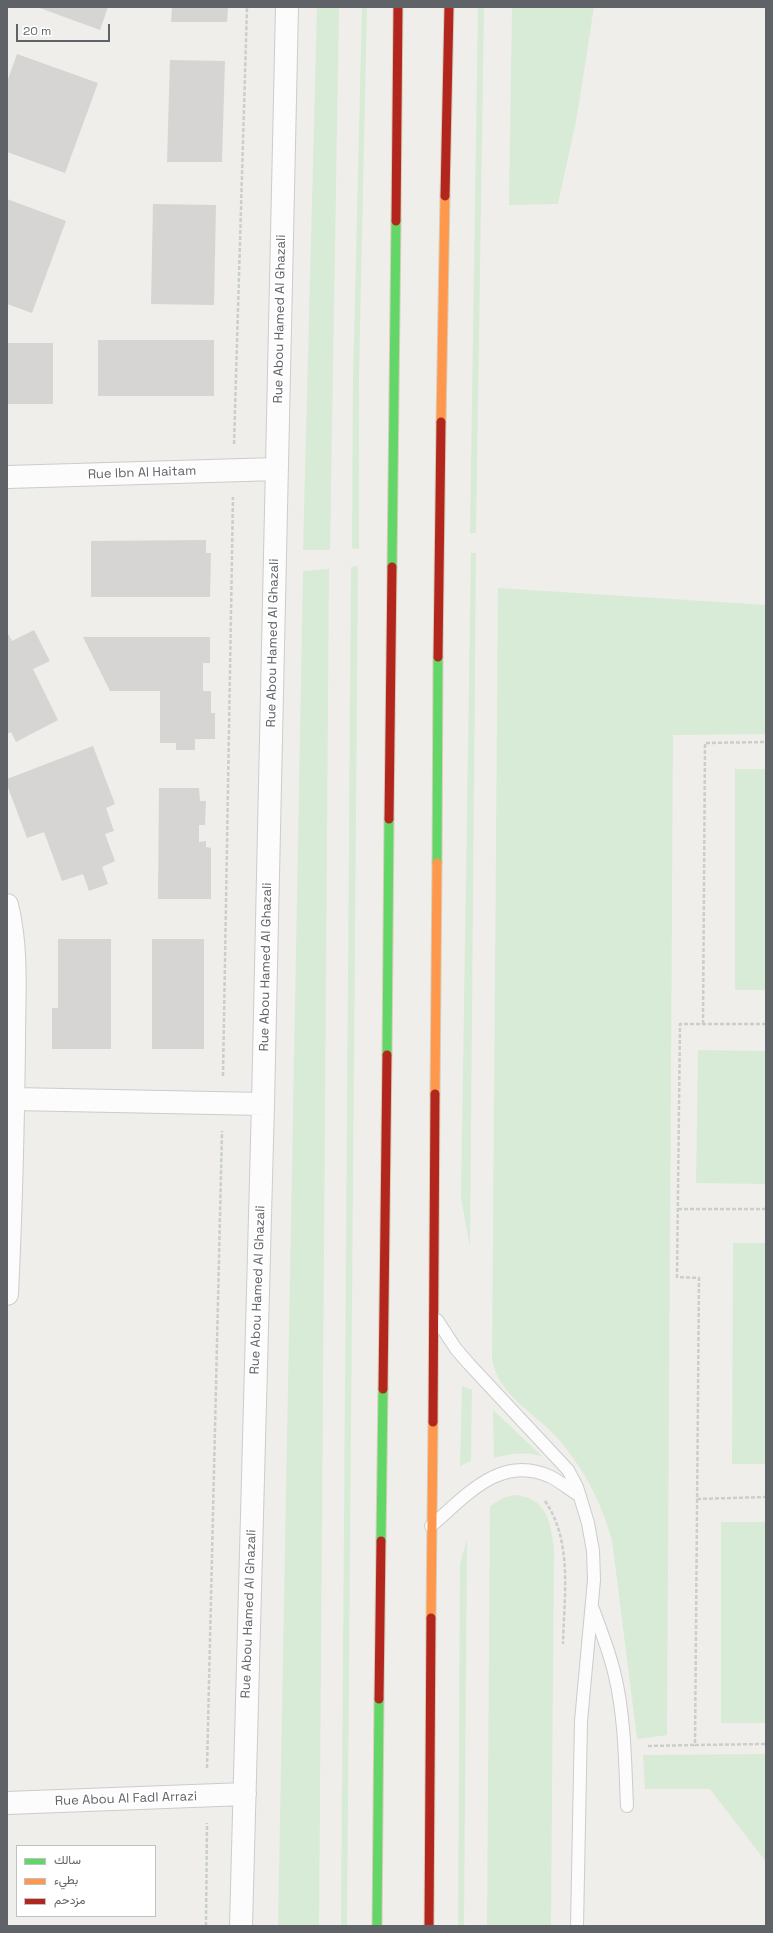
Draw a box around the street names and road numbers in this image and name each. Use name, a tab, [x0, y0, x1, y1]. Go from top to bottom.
street label: Rue Abou Hamed Al Ghazali	[271, 234, 289, 404]
street label: Rue Ibn Al Haitam	[87, 463, 197, 483]
street label: Rue Abou Hamed Al Ghazali	[264, 558, 282, 728]
street label: Rue Abou Hamed Al Ghazali	[257, 882, 275, 1052]
street label: Rue Abou Hamed Al Ghazali	[247, 1205, 269, 1375]
street label: Rue Abou Hamed Al Ghazali	[238, 1529, 260, 1699]
street label: Rue Abou Al Fadl Arrazi	[55, 1789, 197, 1809]

